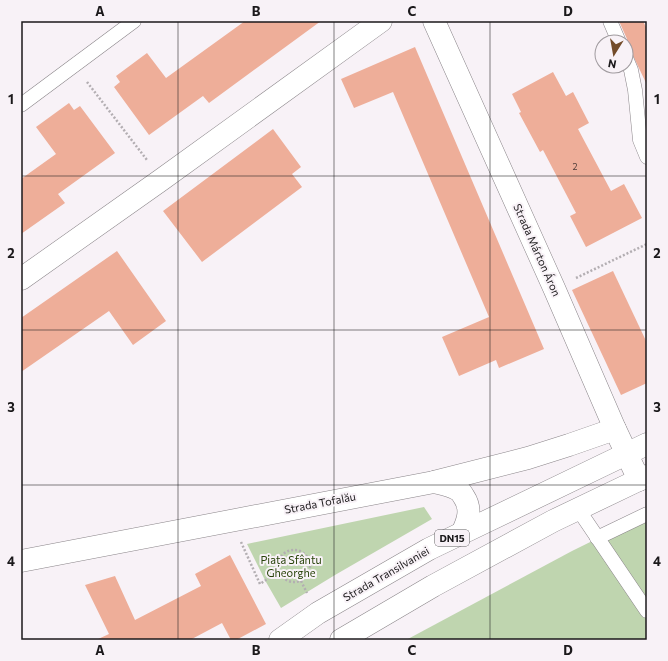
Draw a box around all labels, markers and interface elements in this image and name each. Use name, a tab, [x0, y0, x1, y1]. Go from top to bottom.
text: A	[95, 3, 105, 19]
text: B	[252, 3, 261, 19]
text: C	[408, 3, 417, 19]
text: D	[563, 3, 573, 19]
north arrow	[594, 34, 634, 74]
text: N	[607, 57, 617, 71]
text: 1	[8, 91, 14, 107]
text: 1	[654, 91, 660, 107]
house number: 2	[573, 161, 578, 172]
street label: Strada Márton Áron	[511, 201, 565, 298]
text: 2	[7, 245, 15, 261]
text: 2	[653, 245, 661, 261]
text: 3	[7, 399, 15, 415]
text: 3	[653, 399, 661, 415]
street label: Strada Tofalău	[283, 489, 357, 516]
road number: DN15	[435, 530, 469, 546]
street label: Strada Transilvaniei	[340, 544, 431, 604]
text: 4	[7, 553, 15, 569]
park label: Piața Sfântu Gheorghe	[260, 553, 322, 579]
text: 4	[653, 553, 661, 569]
text: A	[95, 642, 105, 658]
text: B	[252, 642, 261, 658]
text: C	[408, 642, 417, 658]
text: D	[563, 642, 573, 658]

